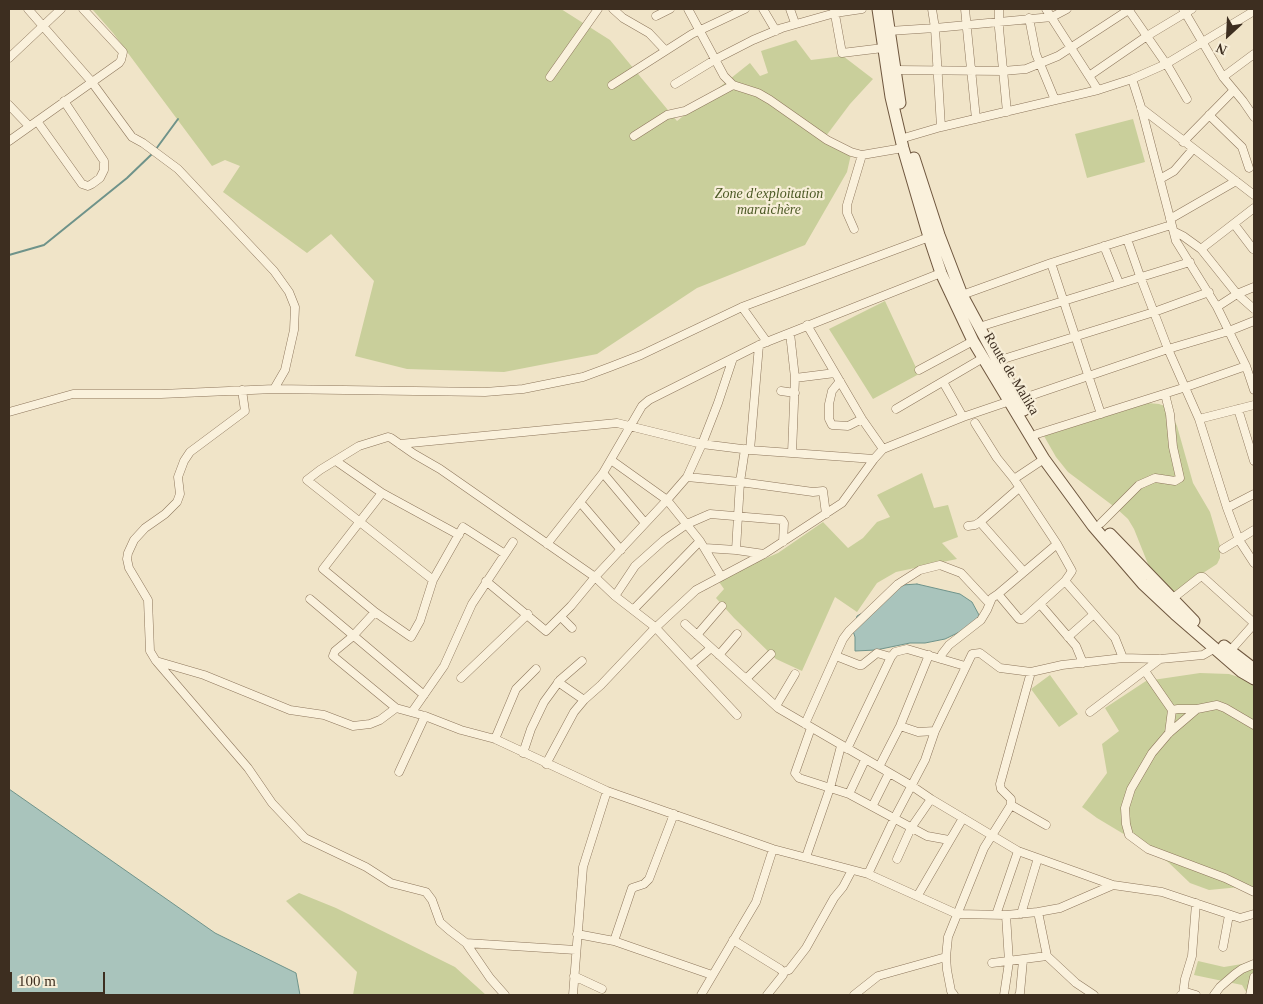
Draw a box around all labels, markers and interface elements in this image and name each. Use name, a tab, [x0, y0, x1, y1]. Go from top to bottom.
north arrow	[1203, 10, 1253, 60]
text: N	[1214, 40, 1229, 58]
park label: Zone d'exploitation maraichère	[715, 186, 823, 218]
street label: Route de Malika	[980, 330, 1042, 418]
scale bar	[12, 962, 108, 994]
text: 100 m	[18, 973, 56, 989]

